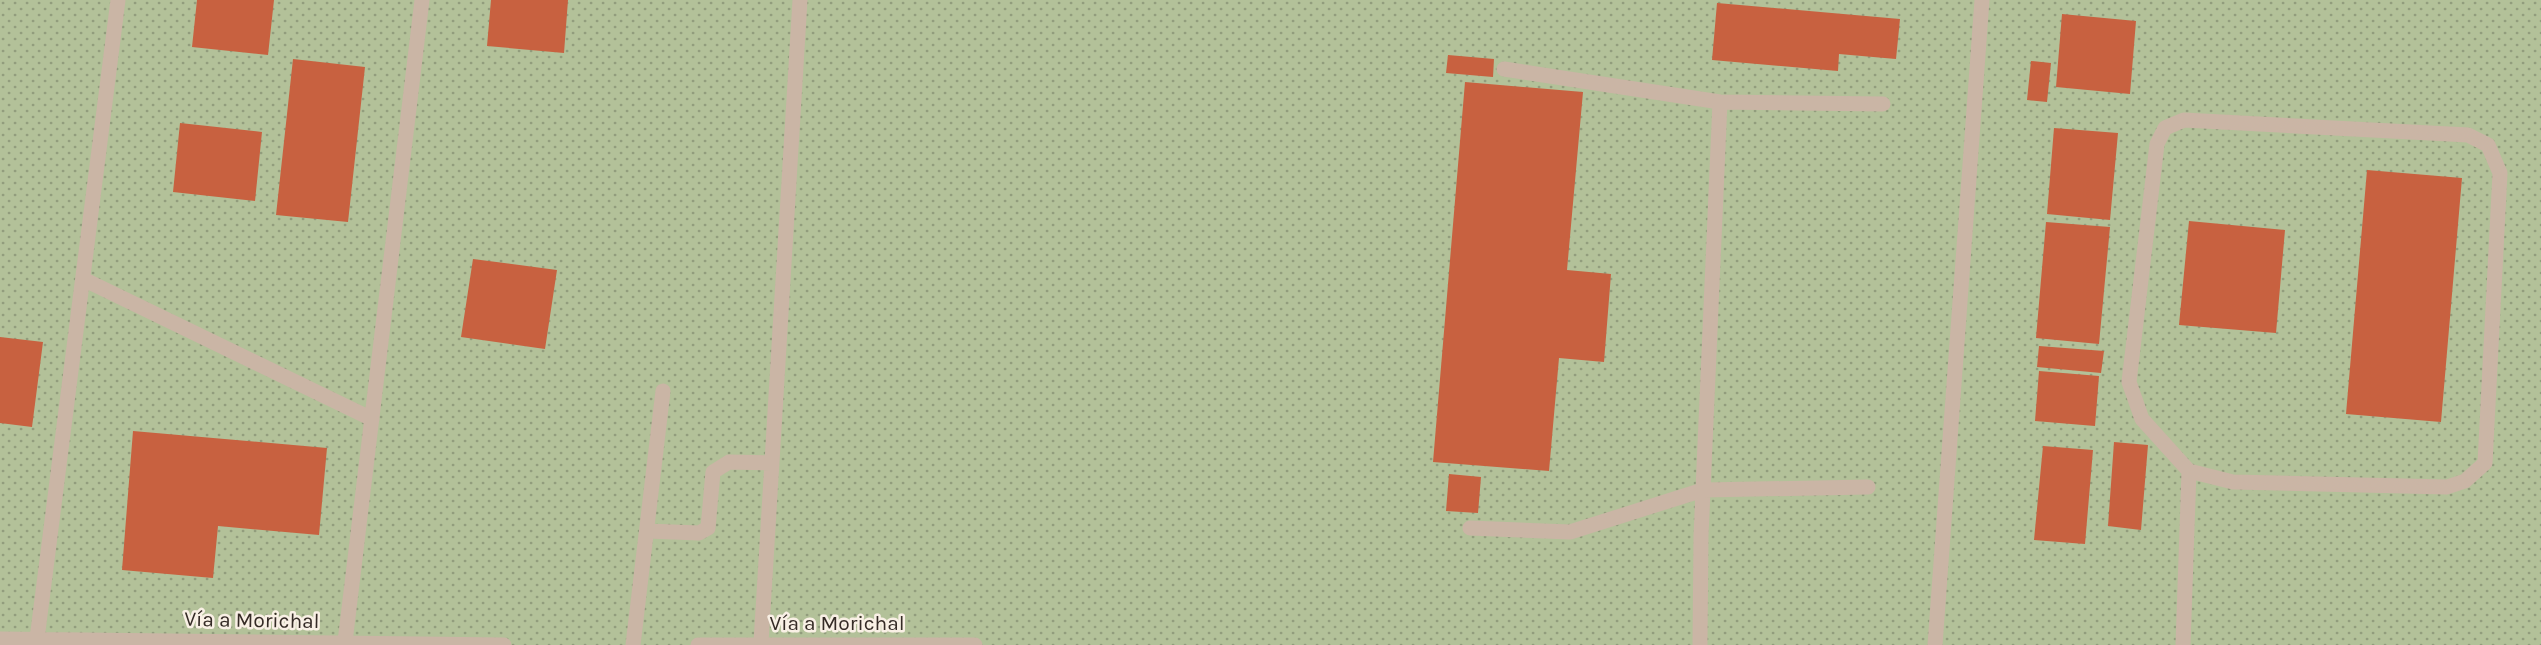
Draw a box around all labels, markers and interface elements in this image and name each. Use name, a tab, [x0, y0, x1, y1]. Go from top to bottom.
street label: Vía a Morichal	[184, 607, 320, 633]
street label: Vía a Morichal	[769, 611, 905, 635]

